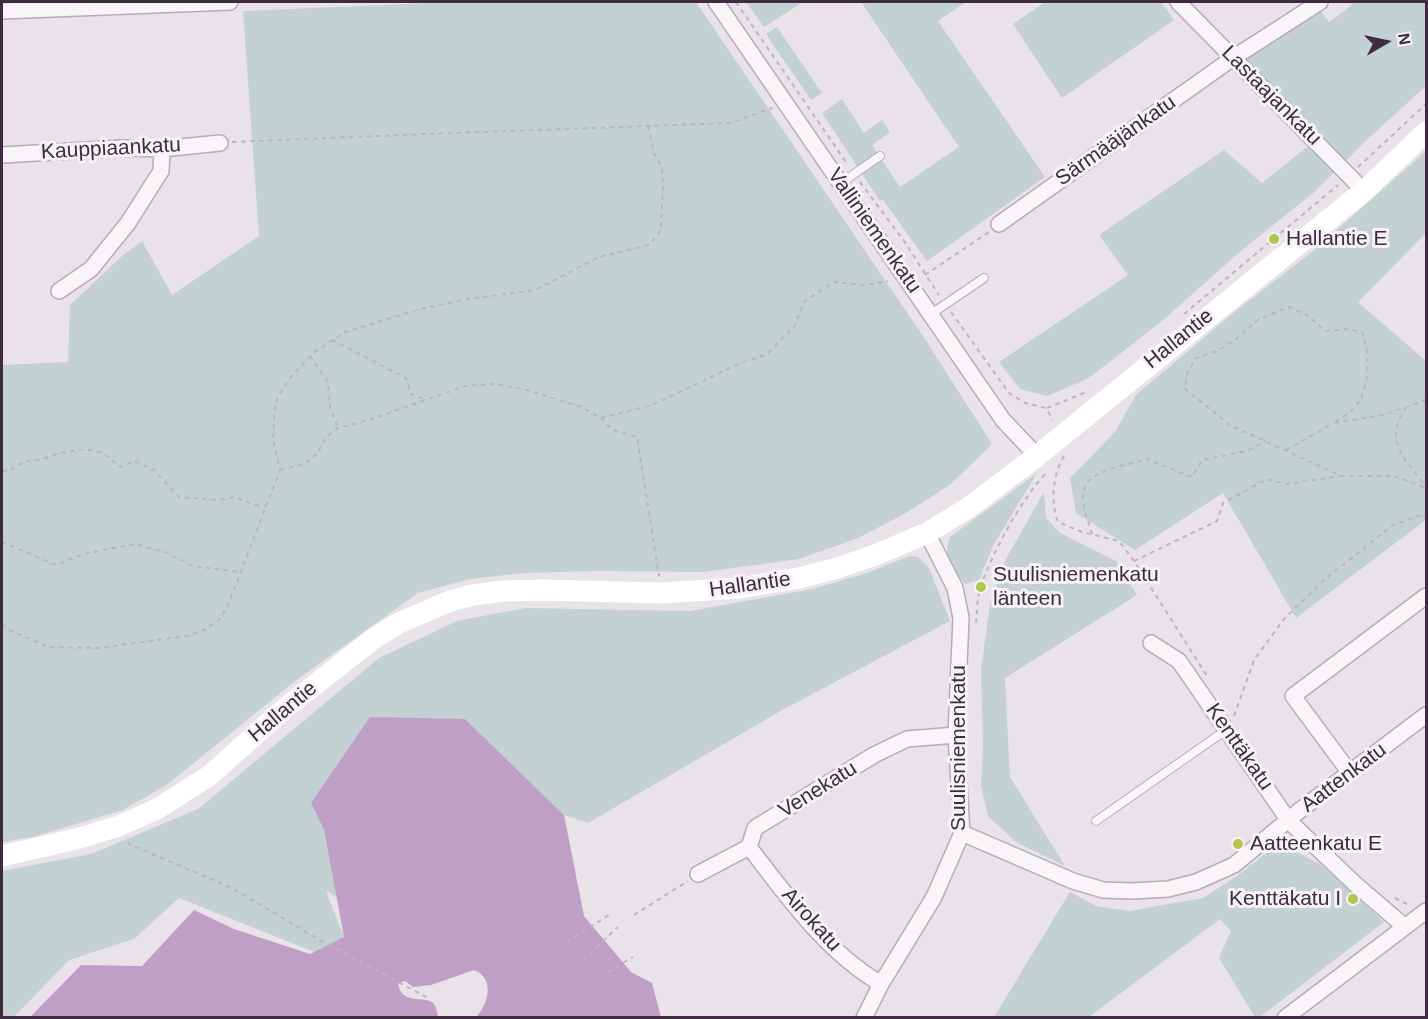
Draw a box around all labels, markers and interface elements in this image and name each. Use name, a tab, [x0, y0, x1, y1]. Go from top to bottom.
north arrow	[1356, 12, 1416, 72]
text: N	[1395, 32, 1414, 46]
street label: Lastaajankatu	[1216, 41, 1326, 151]
street label: Särmääjänkatu	[1051, 90, 1181, 192]
street label: Kauppiaankatu	[40, 133, 182, 165]
street label: Valliniemenkatu	[822, 164, 926, 298]
place label: Hallantie E	[1286, 226, 1388, 252]
marker: Hallantie E	[1267, 232, 1281, 246]
street label: Hallantie	[1139, 303, 1219, 375]
place label: Suulisniemenkatu länteen	[993, 562, 1159, 612]
street label: Hallantie	[708, 567, 792, 603]
marker: Suulisniemenkatu länteen	[974, 580, 988, 594]
street label: Suulisniemenkatu	[946, 665, 972, 831]
street label: Hallantie	[244, 676, 322, 748]
street label: Kenttäkatu	[1200, 699, 1278, 795]
street label: Aattenkatu	[1296, 738, 1392, 818]
street label: Venekatu	[774, 756, 862, 824]
place label: Aatteenkatu E	[1250, 831, 1382, 857]
marker: Aatteenkatu E	[1231, 837, 1245, 851]
street label: Airokatu	[776, 883, 846, 957]
place label: Kenttäkatu I	[1229, 886, 1341, 912]
marker: Kenttäkatu I	[1346, 892, 1360, 906]

